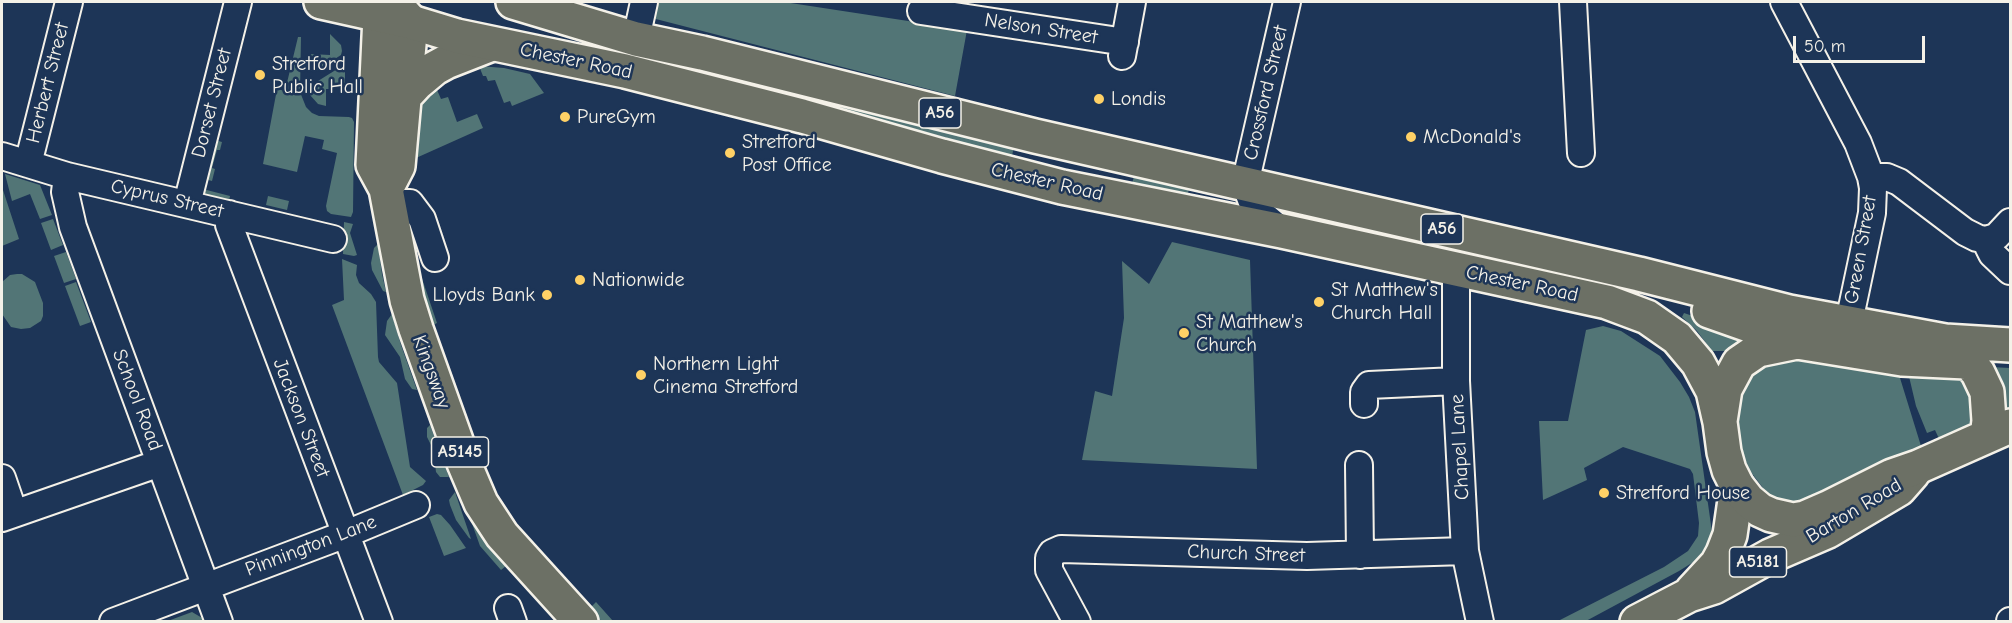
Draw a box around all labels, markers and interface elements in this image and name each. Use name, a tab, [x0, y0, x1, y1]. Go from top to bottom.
street label: Nelson Street	[983, 8, 1099, 50]
street label: Herbert Street	[21, 20, 75, 146]
street label: Crossford Street	[1239, 23, 1293, 163]
scale bar	[1796, 24, 1928, 62]
text: 50 m	[1804, 36, 1846, 57]
street label: Chester Road	[518, 37, 634, 85]
street label: Dorset Street	[187, 46, 237, 160]
place label: Stretford Public Hall	[272, 52, 363, 99]
marker: Stretford Public Hall	[253, 68, 267, 82]
place label: Londis	[1111, 87, 1166, 111]
marker: Londis	[1092, 92, 1106, 106]
road number: A56	[919, 98, 961, 128]
place label: PureGym	[577, 105, 656, 129]
marker: PureGym	[558, 110, 572, 124]
place label: McDonald's	[1423, 125, 1521, 149]
place label: Stretford Post Office	[742, 130, 832, 177]
marker: McDonald's	[1404, 130, 1418, 144]
marker: Stretford Post Office	[723, 146, 737, 160]
street label: Chester Road	[989, 157, 1105, 207]
street label: Cyprus Street	[108, 174, 226, 224]
street label: Green Street	[1840, 194, 1882, 306]
road number: A56	[1421, 214, 1463, 244]
street label: Chester Road	[1464, 260, 1580, 308]
place label: Nationwide	[592, 268, 684, 292]
marker: Nationwide	[573, 273, 587, 287]
place label: St Matthew's Church Hall	[1331, 278, 1438, 325]
place label: Lloyds Bank	[432, 283, 535, 307]
marker: Lloyds Bank	[540, 288, 554, 302]
marker: St Matthew's Church Hall	[1312, 295, 1326, 309]
place label: St Matthew's Church	[1196, 310, 1303, 357]
marker: St Matthew's Church	[1177, 326, 1191, 340]
street label: Kingsway	[407, 332, 455, 412]
street label: School Road	[107, 346, 167, 454]
place label: Northern Light Cinema Stretford	[653, 352, 798, 399]
street label: Jackson Street	[267, 355, 335, 481]
marker: Northern Light Cinema Stretford	[634, 368, 648, 382]
street label: Chapel Lane	[1445, 393, 1475, 501]
road number: A5145	[432, 437, 488, 467]
street label: Barton Road	[1802, 473, 1906, 549]
place label: Stretford House	[1616, 481, 1750, 505]
marker: Stretford House	[1597, 486, 1611, 500]
street label: Pinnington Lane	[242, 510, 380, 582]
street label: Church Street	[1187, 540, 1305, 568]
road number: A5181	[1730, 547, 1786, 577]

